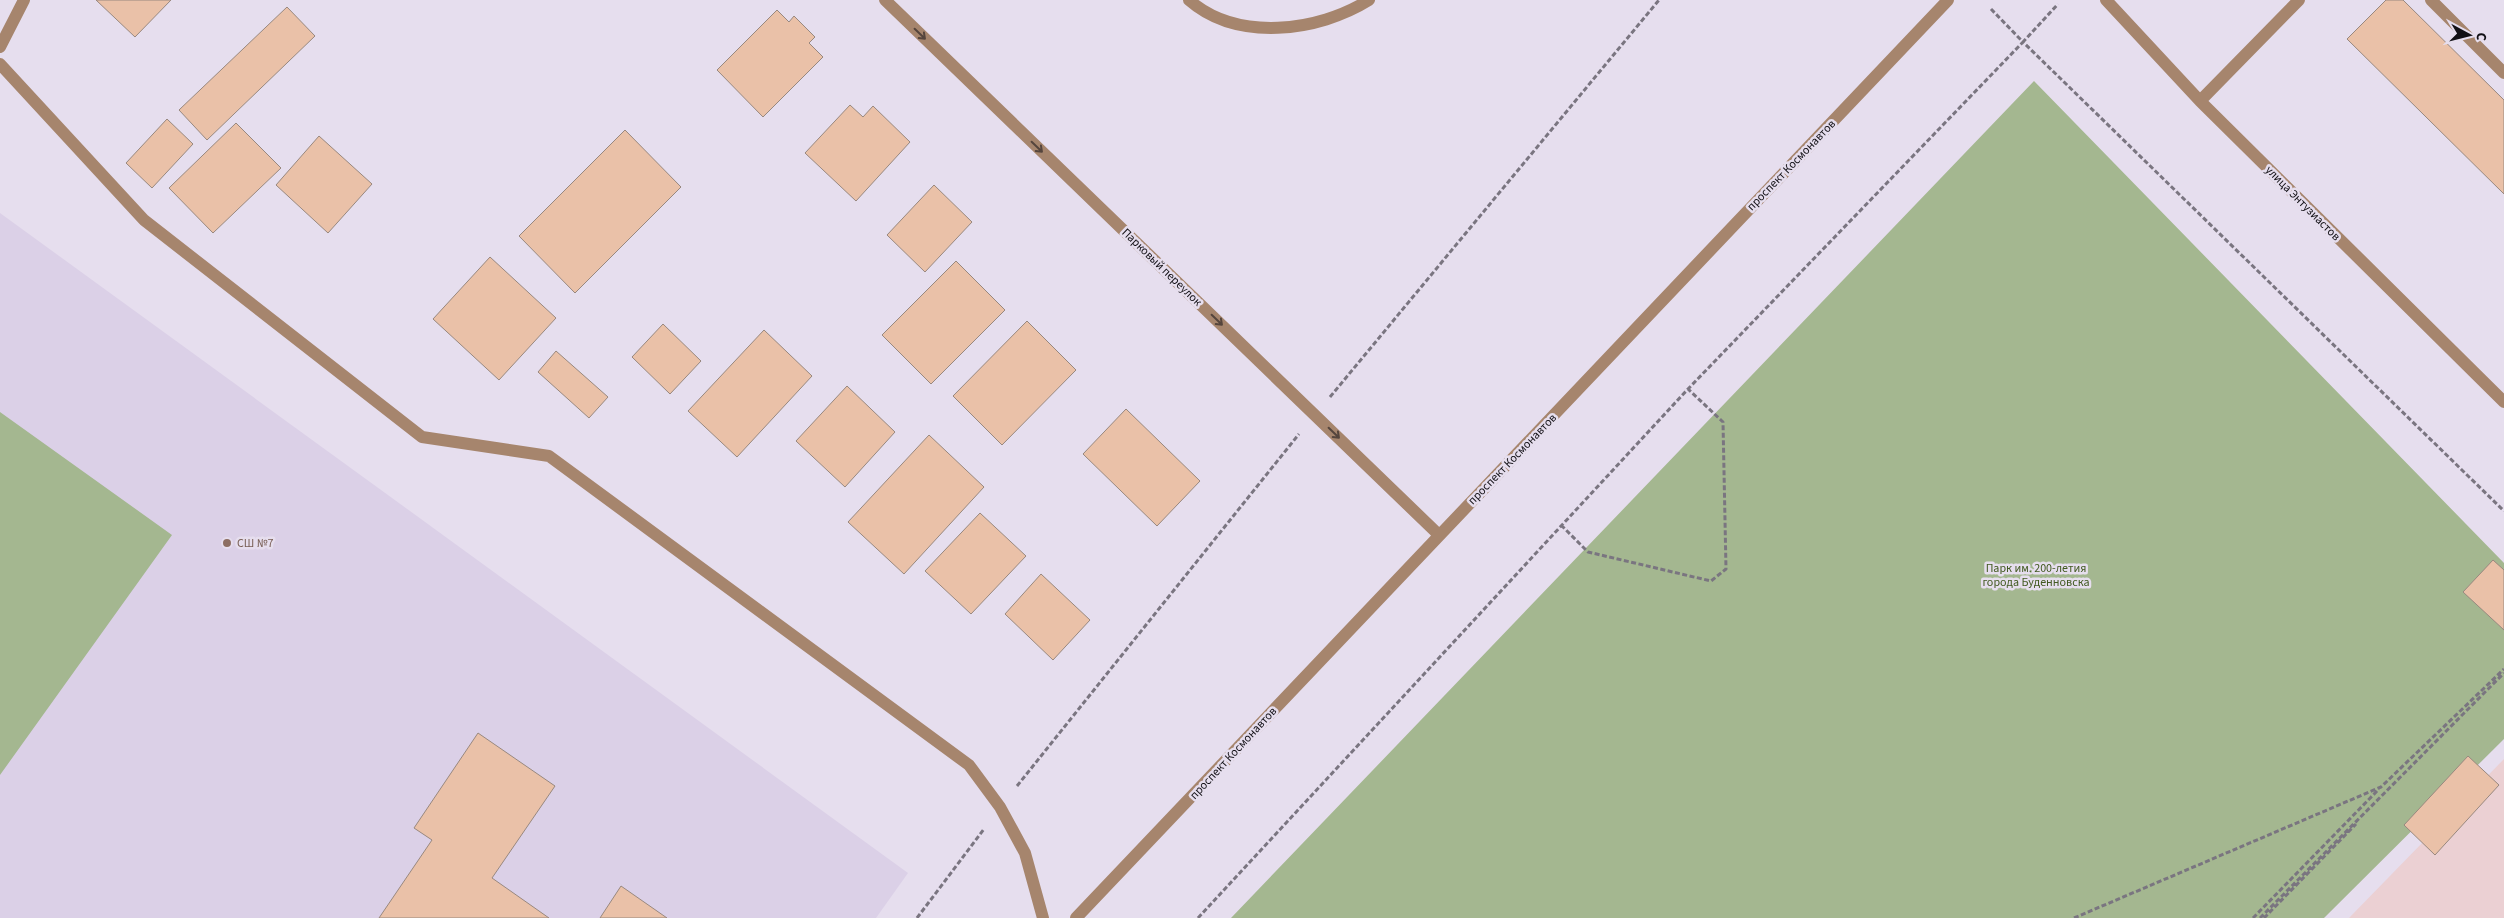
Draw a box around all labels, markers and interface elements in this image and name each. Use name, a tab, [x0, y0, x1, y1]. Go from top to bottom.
north arrow	[2444, 10, 2494, 60]
one-way arrow	[914, 28, 926, 40]
text: С	[2470, 31, 2491, 42]
street label: проспект Космонавтов	[1743, 116, 1840, 215]
one-way arrow	[1031, 141, 1043, 153]
street label: улица Энтузиастов	[2261, 162, 2344, 245]
street label: Парковый переулок	[1118, 225, 1206, 310]
one-way arrow	[1211, 314, 1223, 326]
street label: проспект Космонавтов	[1464, 410, 1561, 509]
one-way arrow	[1328, 427, 1340, 439]
place label: СШ №7	[237, 535, 273, 552]
marker: СШ №7	[221, 537, 233, 549]
park label: Парк им. 200-летия города Буденновска	[1982, 560, 2090, 591]
street label: проспект Космонавтов	[1186, 703, 1281, 803]

